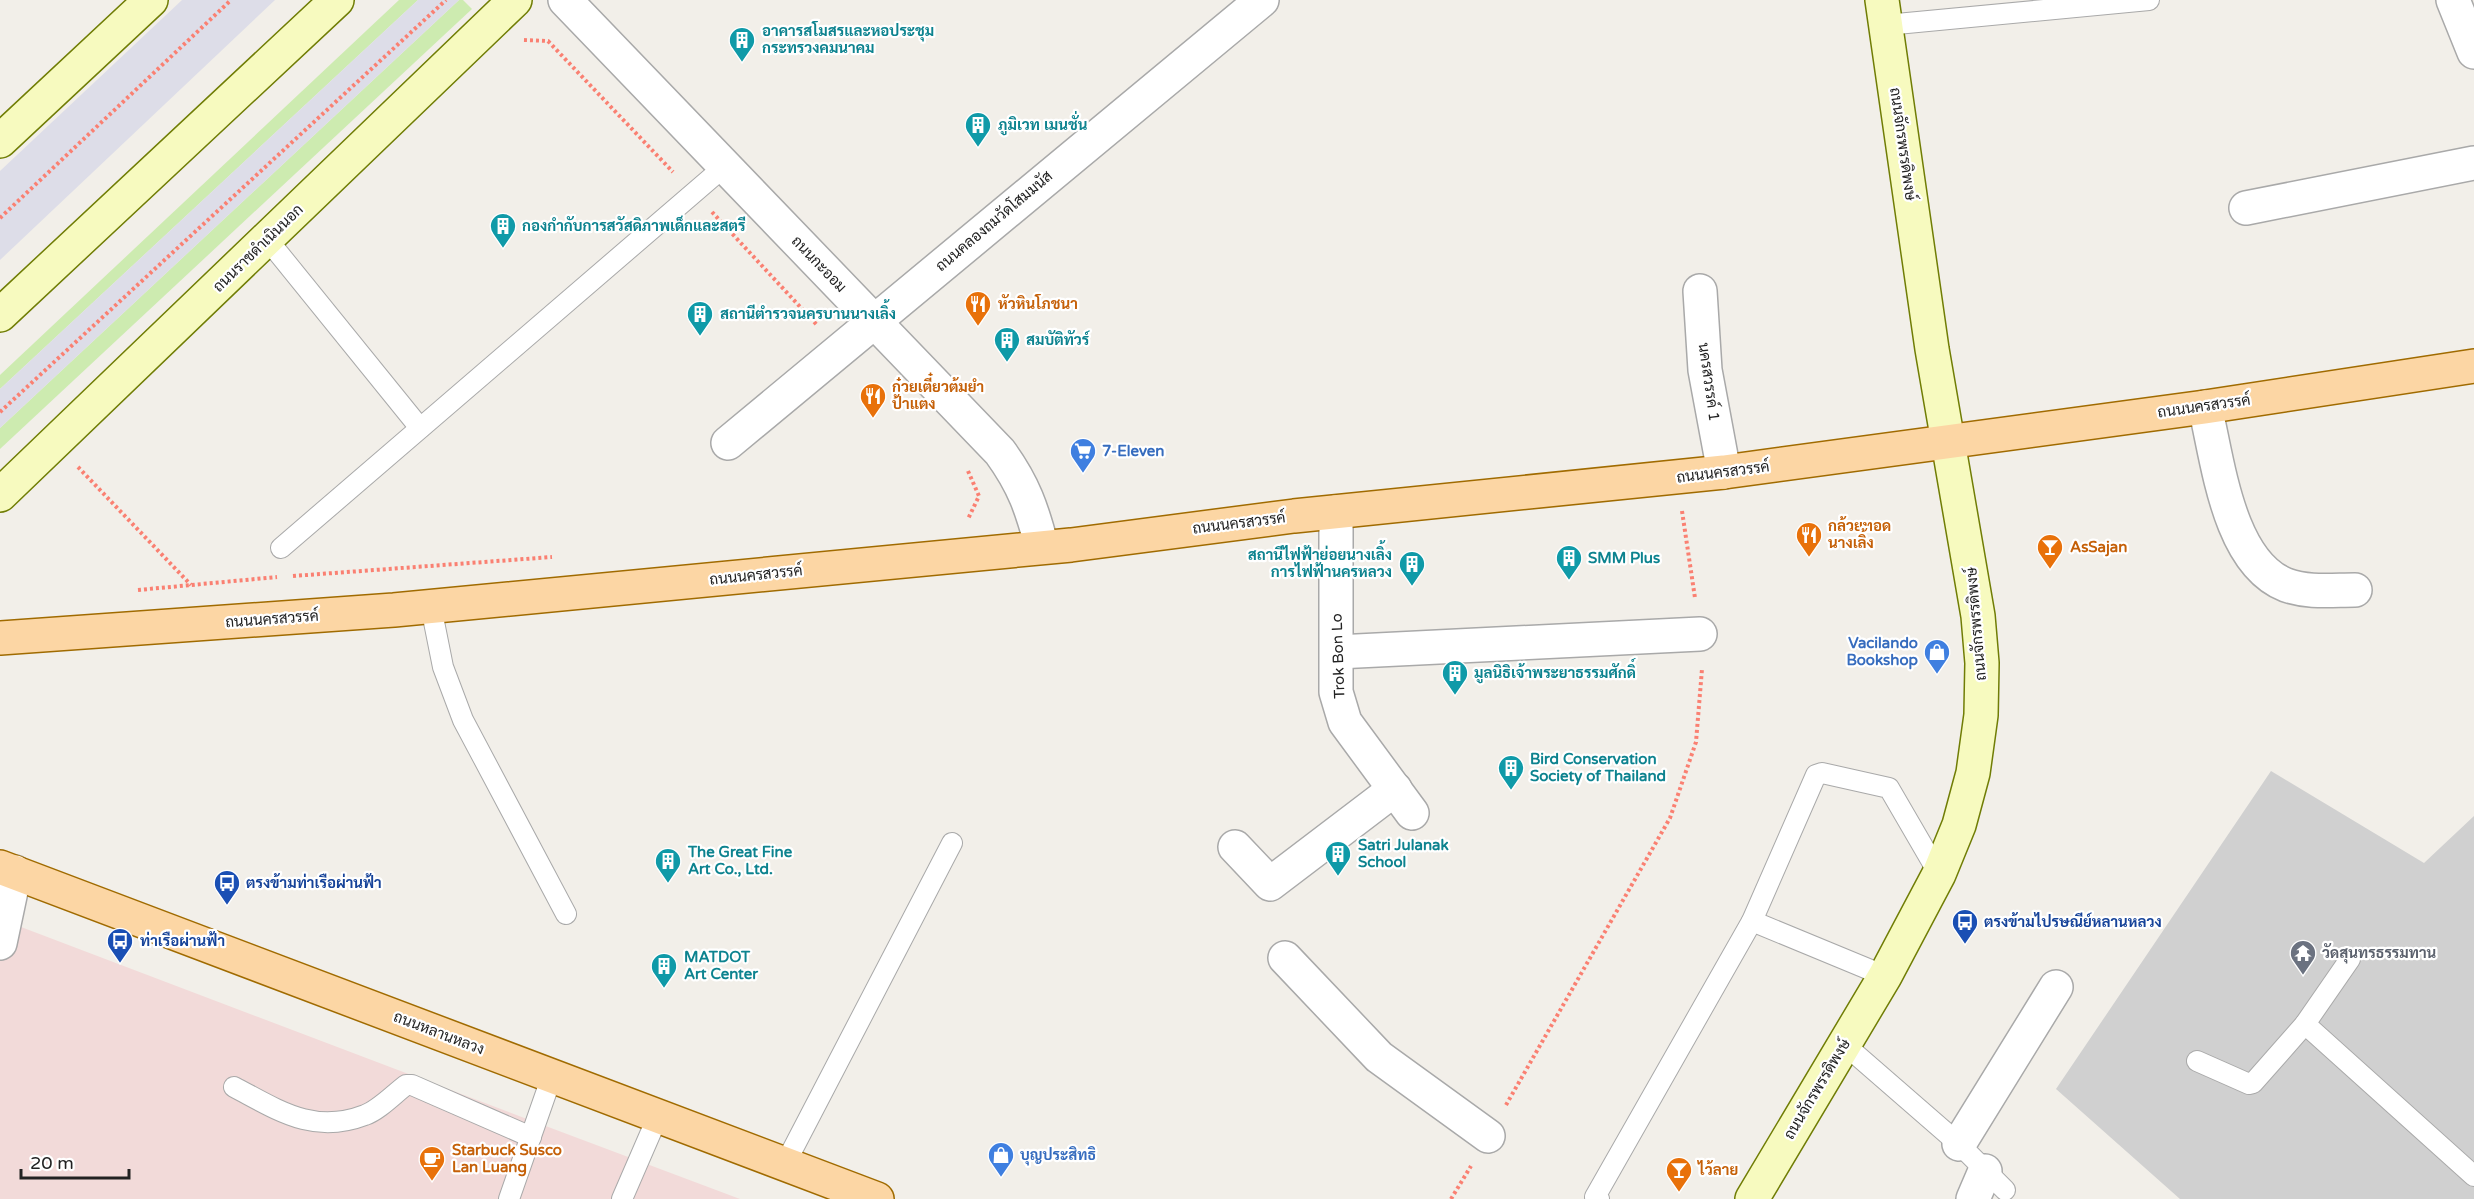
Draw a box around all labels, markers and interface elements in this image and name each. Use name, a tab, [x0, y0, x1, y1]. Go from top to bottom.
place label: อาคารสโมสรและหอประชุม กระทรวงคมนาคม	[762, 20, 934, 57]
building icon: อาคารสโมสรและหอประชุม กระทรวงคมนาคม	[727, 25, 757, 63]
street label: ถนนจักรพรรดิพงษ์	[1886, 86, 1921, 203]
building icon: ภูมิเวท เมนชั่น	[963, 110, 993, 148]
place label: ภูมิเวท เมนชั่น	[998, 110, 1088, 136]
street label: ถนนคลองถมวัดโสมมนัส	[931, 166, 1056, 275]
street label: ถนนราชดำเนินนอก	[209, 200, 307, 296]
building icon: กองกำกับการสวัสดิภาพเด็กและสตรี	[488, 211, 518, 249]
place label: กองกำกับการสวัสดิภาพเด็กและสตรี	[522, 215, 746, 235]
street label: ถนนกะออม	[788, 232, 850, 296]
restaurant icon: หัวหินโภชนา	[963, 289, 993, 327]
place label: หัวหินโภชนา	[998, 293, 1078, 313]
building icon: สถานีตำรวจนครบานนางเลิ้ง	[685, 299, 715, 337]
place label: สถานีตำรวจนครบานนางเลิ้ง	[720, 299, 896, 323]
building icon: สมบัติทัวร์	[992, 325, 1022, 363]
place label: สมบัติทัวร์	[1026, 330, 1091, 349]
street label: นครสวรรค์ 1	[1695, 341, 1724, 422]
place label: ก๋วยเตี๋ยวต้มยำ ป้าแตง	[892, 372, 984, 413]
restaurant icon: ก๋วยเตี๋ยวต้มยำ ป้าแตง	[858, 381, 888, 419]
street label: ถนนนครสวรรค์	[2156, 390, 2252, 421]
supermarket icon: 7-Eleven	[1068, 436, 1098, 474]
place label: 7-Eleven	[1102, 442, 1164, 460]
street label: ถนนนครสวรรค์	[1675, 456, 1771, 487]
street label: ถนนนครสวรรค์	[1191, 507, 1287, 538]
place label: กล้วยทอด นางเลิ้ง	[1828, 516, 1891, 552]
restaurant icon: กล้วยทอด นางเลิ้ง	[1794, 520, 1824, 558]
bar icon: AsSajan	[2035, 532, 2065, 570]
place label: AsSajan	[2070, 538, 2127, 557]
place label: สถานีไฟฟ้าย่อยนางเลิ้ง การไฟฟ้านครหลวง	[1248, 540, 1392, 581]
building icon: SMM Plus	[1554, 543, 1584, 581]
building icon: สถานีไฟฟ้าย่อยนางเลิ้ง การไฟฟ้านครหลวง	[1397, 549, 1427, 587]
place label: SMM Plus	[1588, 549, 1660, 567]
street label: ถนนนครสวรรค์	[708, 560, 804, 589]
street label: ถนนจักรพรรดิพงษ์	[1961, 566, 1990, 682]
street label: ถนนนครสวรรค์	[225, 606, 319, 631]
street label: Trok Bon Lo	[1328, 613, 1348, 699]
place label: Vacilando Bookshop	[1846, 634, 1919, 670]
shop icon: Vacilando Bookshop	[1922, 637, 1952, 675]
place label: มูลนิธิเจ้าพระยาธรรมศักดิ์	[1474, 657, 1636, 684]
building icon: มูลนิธิเจ้าพระยาธรรมศักดิ์	[1440, 658, 1470, 696]
place label: Bird Conservation Society of Thailand	[1530, 750, 1666, 786]
building icon: Bird Conservation Society of Thailand	[1496, 753, 1526, 791]
place label: Satri Julanak School	[1358, 836, 1449, 871]
building icon: Satri Julanak School	[1323, 839, 1353, 877]
place label: The Great Fine Art Co., Ltd.	[687, 843, 793, 878]
building icon: The Great Fine Art Co., Ltd.	[653, 846, 683, 884]
bus stop icon: ตรงข้ามท่าเรือผ่านฟ้า	[212, 868, 242, 906]
place label: ตรงข้ามท่าเรือผ่านฟ้า	[246, 873, 382, 892]
bus stop icon: ตรงข้ามไปรษณีย์หลานหลวง	[1950, 907, 1980, 945]
place label: ตรงข้ามไปรษณีย์หลานหลวง	[1984, 912, 2162, 931]
bus stop icon: ท่าเรือผ่านฟ้า	[105, 926, 135, 964]
place label: ท่าเรือผ่านฟ้า	[140, 931, 225, 950]
temple icon: วัดสุนทรธรรมทาน	[2288, 938, 2318, 976]
place label: วัดสุนทรธรรมทาน	[2322, 943, 2437, 964]
place label: MATDOT Art Center	[684, 948, 758, 983]
building icon: MATDOT Art Center	[649, 951, 679, 989]
street label: ถนนหลานหลวง	[391, 1007, 487, 1059]
street label: ถนนจักรพรรดิพงษ์	[1779, 1034, 1855, 1143]
shop icon: บุญประสิทธิ	[986, 1140, 1016, 1178]
place label: Starbuck Susco Lan Luang	[452, 1141, 562, 1177]
scale bar	[21, 1142, 129, 1180]
cafe icon: Starbuck Susco Lan Luang	[417, 1144, 447, 1182]
place label: บุญประสิทธิ	[1020, 1146, 1096, 1166]
text: 20 m	[30, 1152, 74, 1174]
bar icon: ไว้ลาย	[1664, 1155, 1694, 1193]
place label: ไว้ลาย	[1697, 1160, 1738, 1179]

